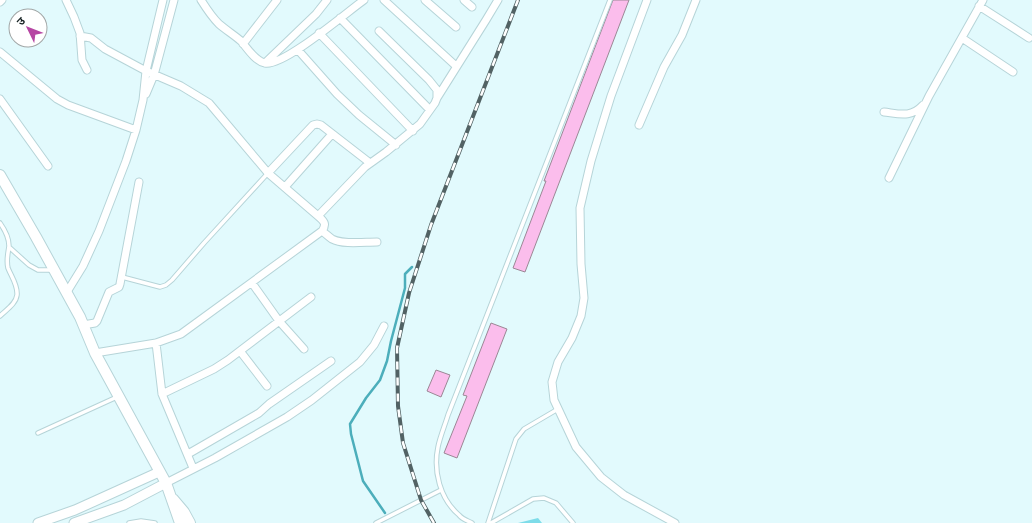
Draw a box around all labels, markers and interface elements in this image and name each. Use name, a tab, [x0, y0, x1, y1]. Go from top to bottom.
north arrow	[8, 8, 48, 48]
text: उ	[13, 14, 28, 28]

